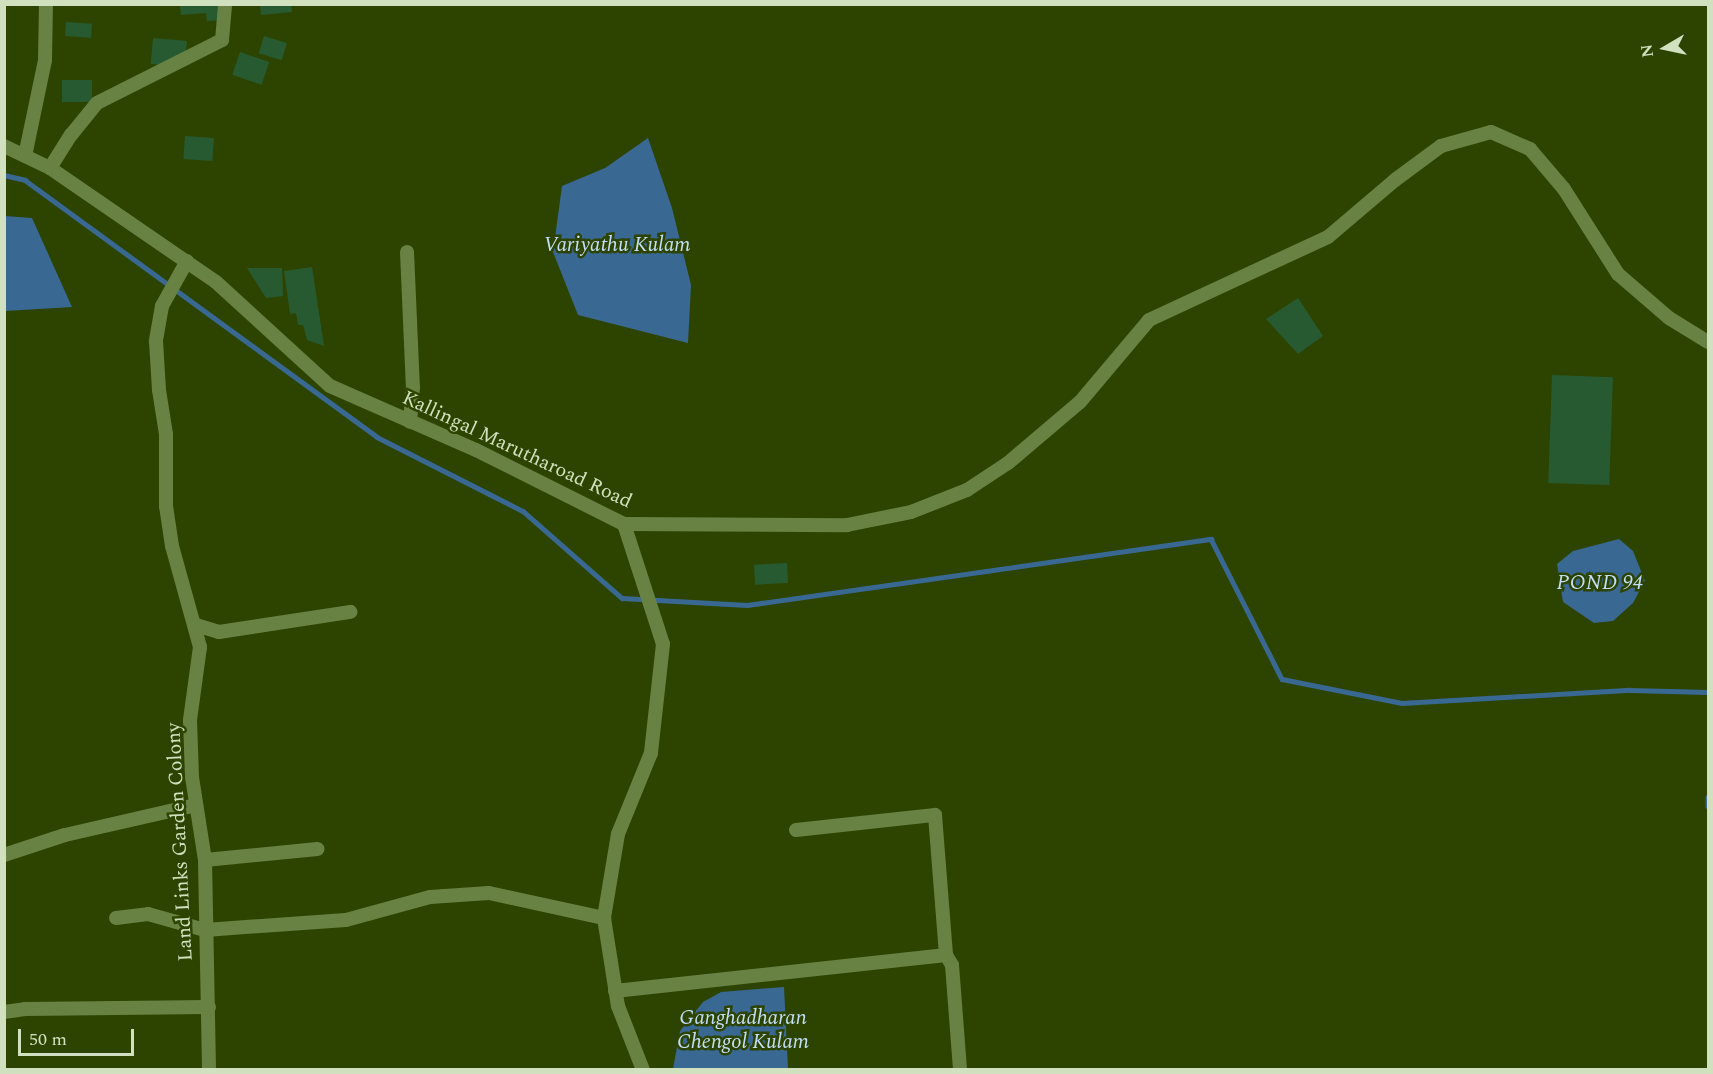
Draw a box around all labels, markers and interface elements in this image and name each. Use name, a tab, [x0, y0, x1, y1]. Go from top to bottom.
north arrow	[1635, 18, 1695, 78]
text: N	[1634, 42, 1660, 59]
water label: Variyathu Kulam	[543, 232, 691, 258]
street label: Kallingal Marutharoad Road	[398, 386, 636, 514]
water label: POND 94	[1557, 570, 1643, 596]
street label: Land Links Garden Colony	[162, 722, 198, 962]
water label: Ganghadharan Chengol Kulam	[677, 1005, 809, 1055]
scale bar	[21, 1017, 136, 1055]
text: 50 m	[29, 1026, 67, 1053]

